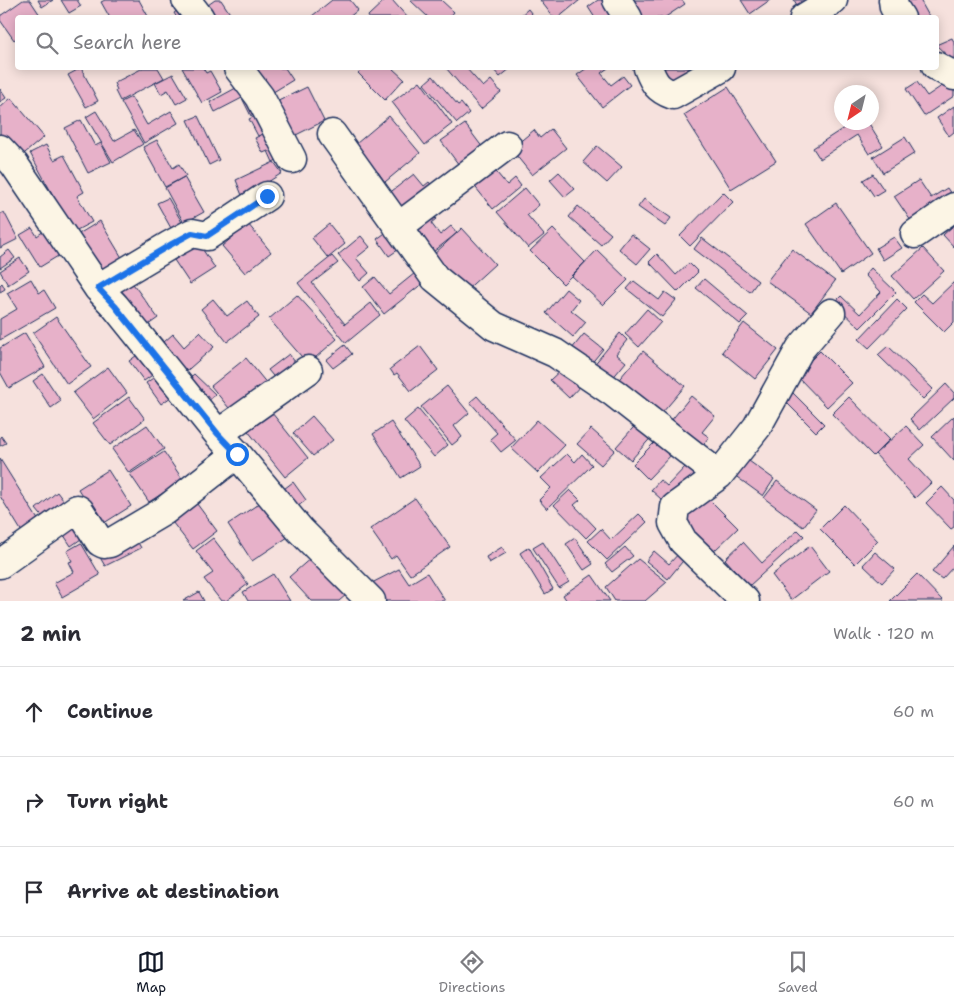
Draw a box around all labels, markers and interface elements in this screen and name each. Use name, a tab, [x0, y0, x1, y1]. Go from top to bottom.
search box	[15, 15, 939, 70]
icon: search	[33, 29, 61, 57]
text: Search here	[73, 30, 182, 55]
north arrow	[834, 85, 879, 130]
route end	[256, 185, 279, 208]
route start	[226, 443, 249, 466]
text: 2 min	[20, 620, 81, 648]
text: Walk · 120 m	[833, 623, 934, 644]
icon: ahead	[20, 698, 48, 726]
text: Continue	[67, 699, 153, 724]
text: 60 m	[893, 701, 934, 722]
icon: right	[20, 788, 48, 816]
text: Turn right	[67, 789, 168, 814]
text: 60 m	[893, 791, 934, 812]
icon: arrive	[20, 878, 48, 906]
text: Arrive at destination	[67, 879, 279, 904]
tab: Map	[136, 948, 166, 996]
tab: Directions	[439, 948, 506, 996]
tab: Saved	[778, 948, 818, 996]

